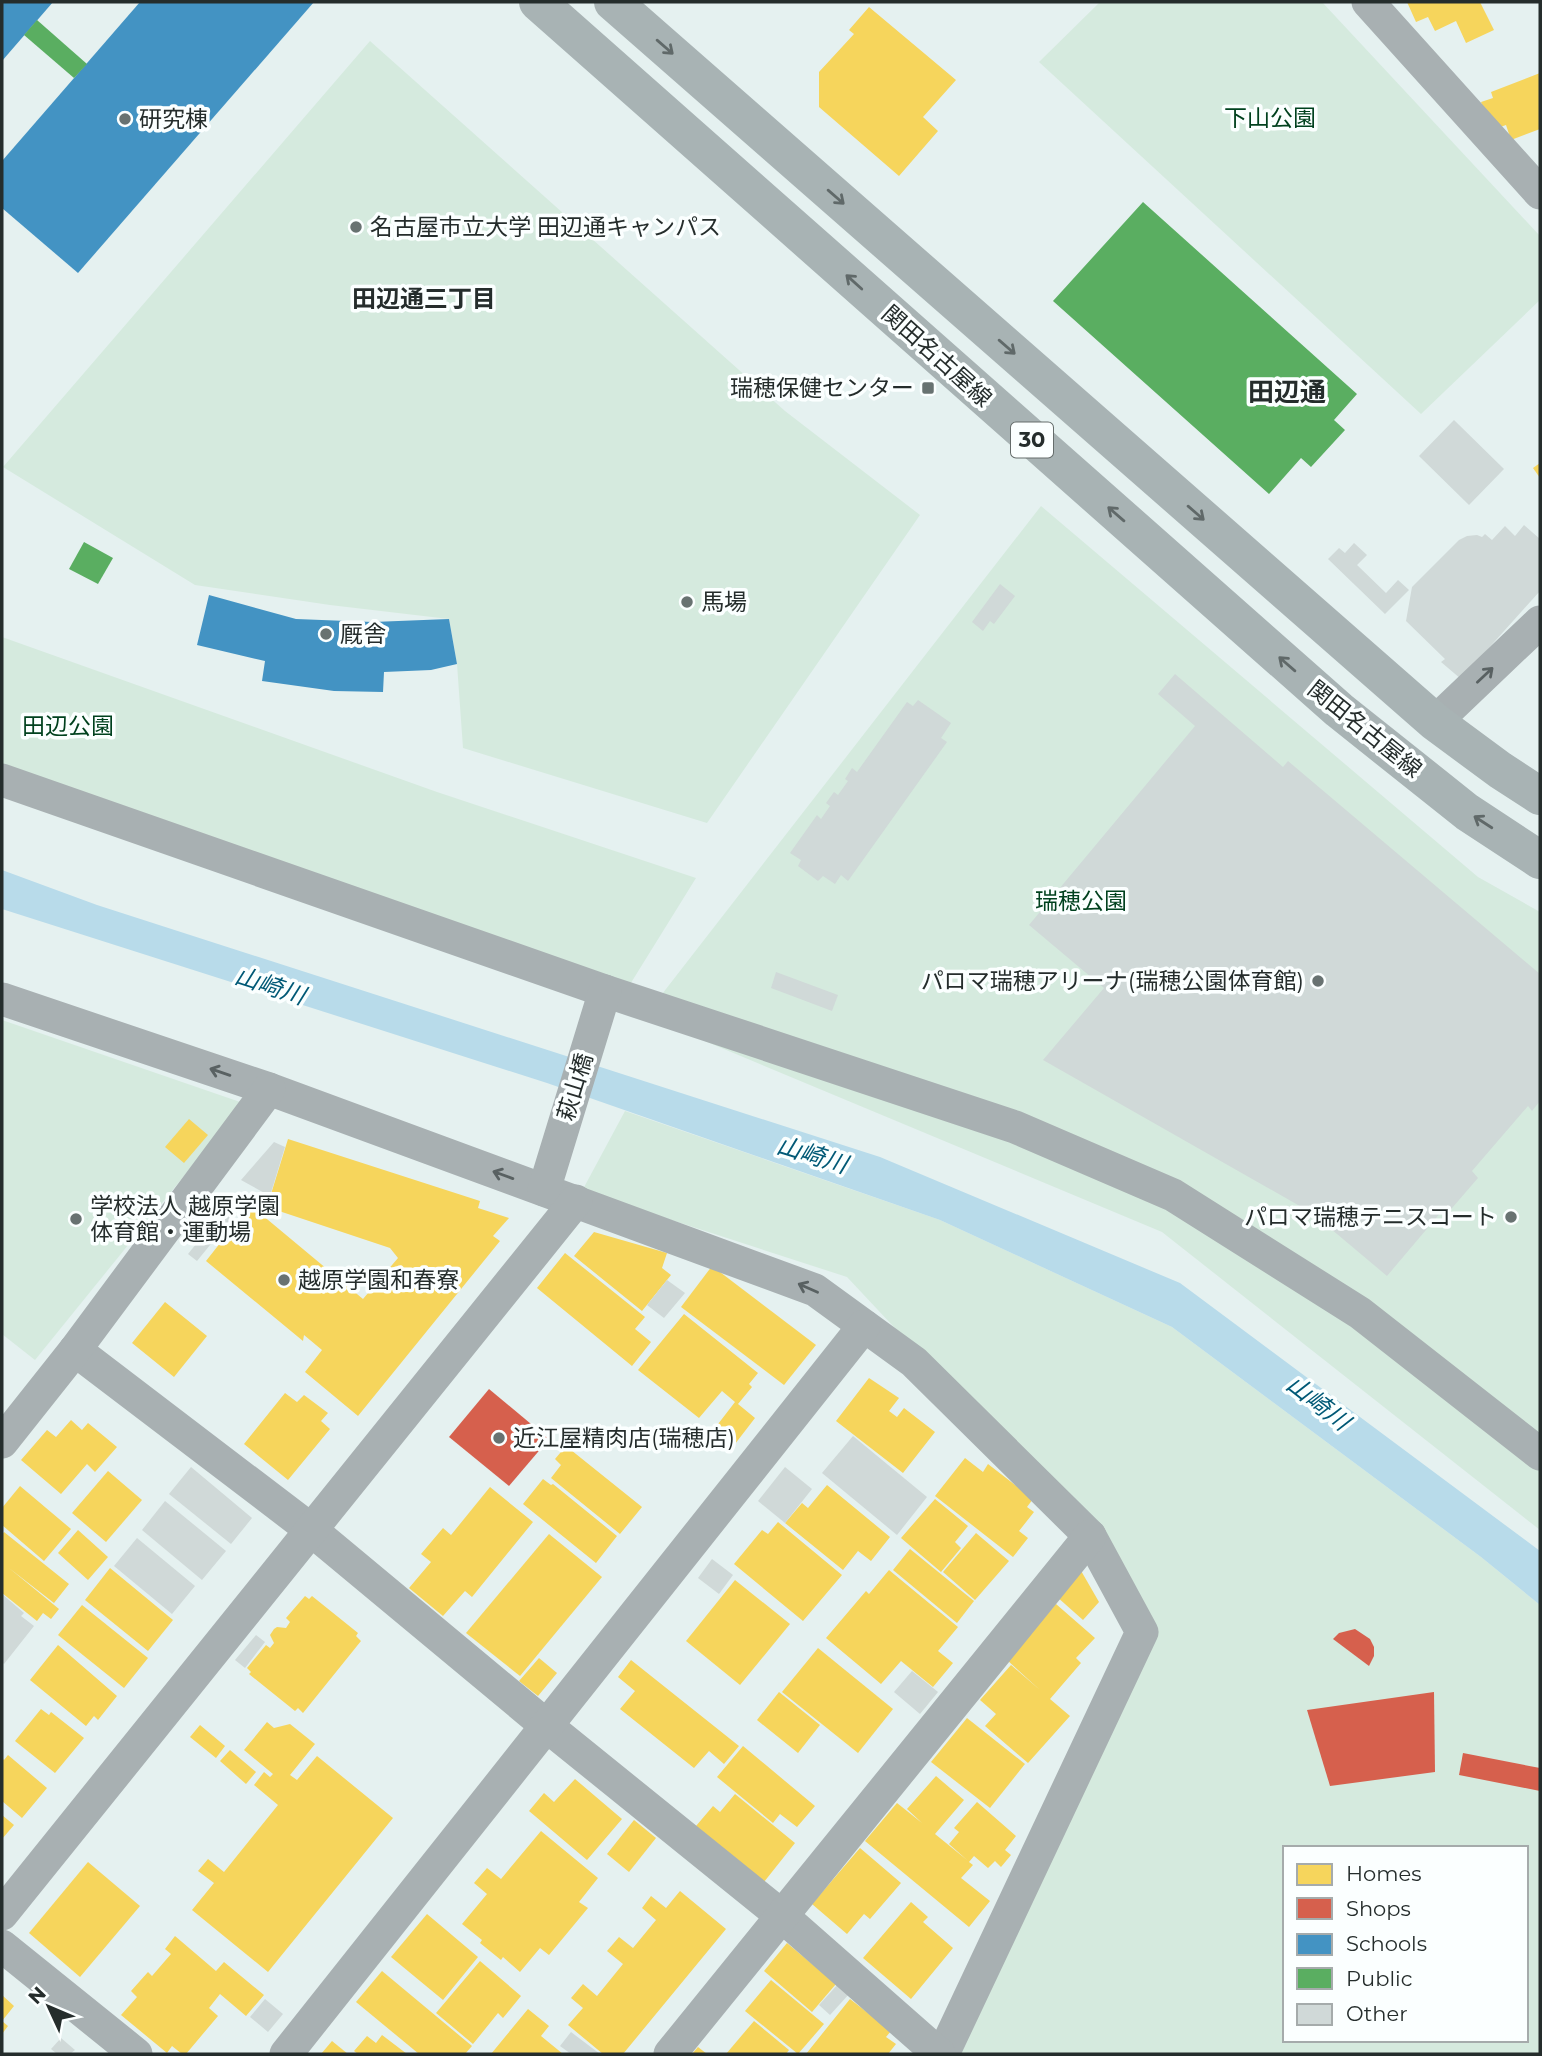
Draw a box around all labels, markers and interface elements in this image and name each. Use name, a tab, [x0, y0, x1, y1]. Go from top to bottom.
one-way arrow	[655, 39, 673, 55]
park label: 下山公園	[1224, 104, 1316, 132]
place label: 研究棟	[139, 105, 208, 133]
marker: 研究棟	[117, 111, 133, 127]
one-way arrow	[826, 189, 844, 205]
place label: 名古屋市立大学 田辺通キャンパス	[370, 213, 721, 241]
marker: 名古屋市立大学 田辺通キャンパス	[348, 219, 364, 235]
one-way arrow	[845, 274, 863, 290]
district label: 田辺通三丁目	[352, 284, 496, 313]
street label: 関田名古屋線	[876, 299, 998, 413]
one-way arrow	[998, 339, 1016, 355]
place label: 瑞穂保健センター	[730, 374, 914, 402]
district label: 田辺通	[1248, 376, 1326, 408]
marker: 瑞穂保健センター	[920, 380, 936, 396]
road number: 30	[1011, 422, 1053, 458]
one-way arrow	[1187, 505, 1205, 521]
one-way arrow	[1107, 506, 1125, 522]
place label: 馬場	[701, 588, 747, 616]
marker: 馬場	[679, 594, 695, 610]
place label: 厩舎	[340, 620, 386, 648]
marker: 厩舎	[318, 626, 334, 642]
one-way arrow	[1278, 656, 1296, 672]
one-way arrow	[1476, 666, 1493, 683]
street label: 関田名古屋線	[1303, 675, 1427, 783]
park label: 田辺公園	[22, 712, 114, 740]
one-way arrow	[1474, 815, 1494, 829]
park label: 瑞穂公園	[1035, 887, 1127, 915]
water label: 山崎川	[231, 961, 312, 1011]
place label: パロマ瑞穂アリーナ(瑞穂公園体育館)	[921, 967, 1304, 995]
marker: パロマ瑞穂アリーナ(瑞穂公園体育館)	[1310, 973, 1326, 989]
street label: 萩山橋	[552, 1050, 598, 1124]
one-way arrow	[210, 1065, 232, 1077]
water label: 山崎川	[773, 1130, 854, 1180]
one-way arrow	[493, 1168, 515, 1180]
place label: 学校法人 越原学園 体育館・運動場	[90, 1192, 280, 1246]
place label: パロマ瑞穂テニスコート	[1244, 1203, 1497, 1231]
marker: パロマ瑞穂テニスコート	[1503, 1209, 1519, 1225]
marker: 学校法人 越原学園 体育館・運動場	[68, 1211, 84, 1227]
place label: 越原学園和春寮	[298, 1266, 459, 1294]
marker: 越原学園和春寮	[276, 1272, 292, 1288]
one-way arrow	[798, 1281, 819, 1294]
water label: 山崎川	[1281, 1369, 1358, 1438]
place label: 近江屋精肉店(瑞穂店)	[513, 1424, 735, 1452]
marker: 近江屋精肉店(瑞穂店)	[491, 1430, 507, 1446]
legend	[1283, 1846, 1528, 2042]
text: Homes	[1346, 1861, 1421, 1886]
text: Shops	[1346, 1896, 1411, 1921]
text: Schools	[1346, 1931, 1427, 1956]
text: Public	[1346, 1966, 1413, 1991]
north arrow	[14, 1972, 84, 2042]
text: N	[24, 1982, 51, 2009]
text: Other	[1346, 2001, 1408, 2026]

